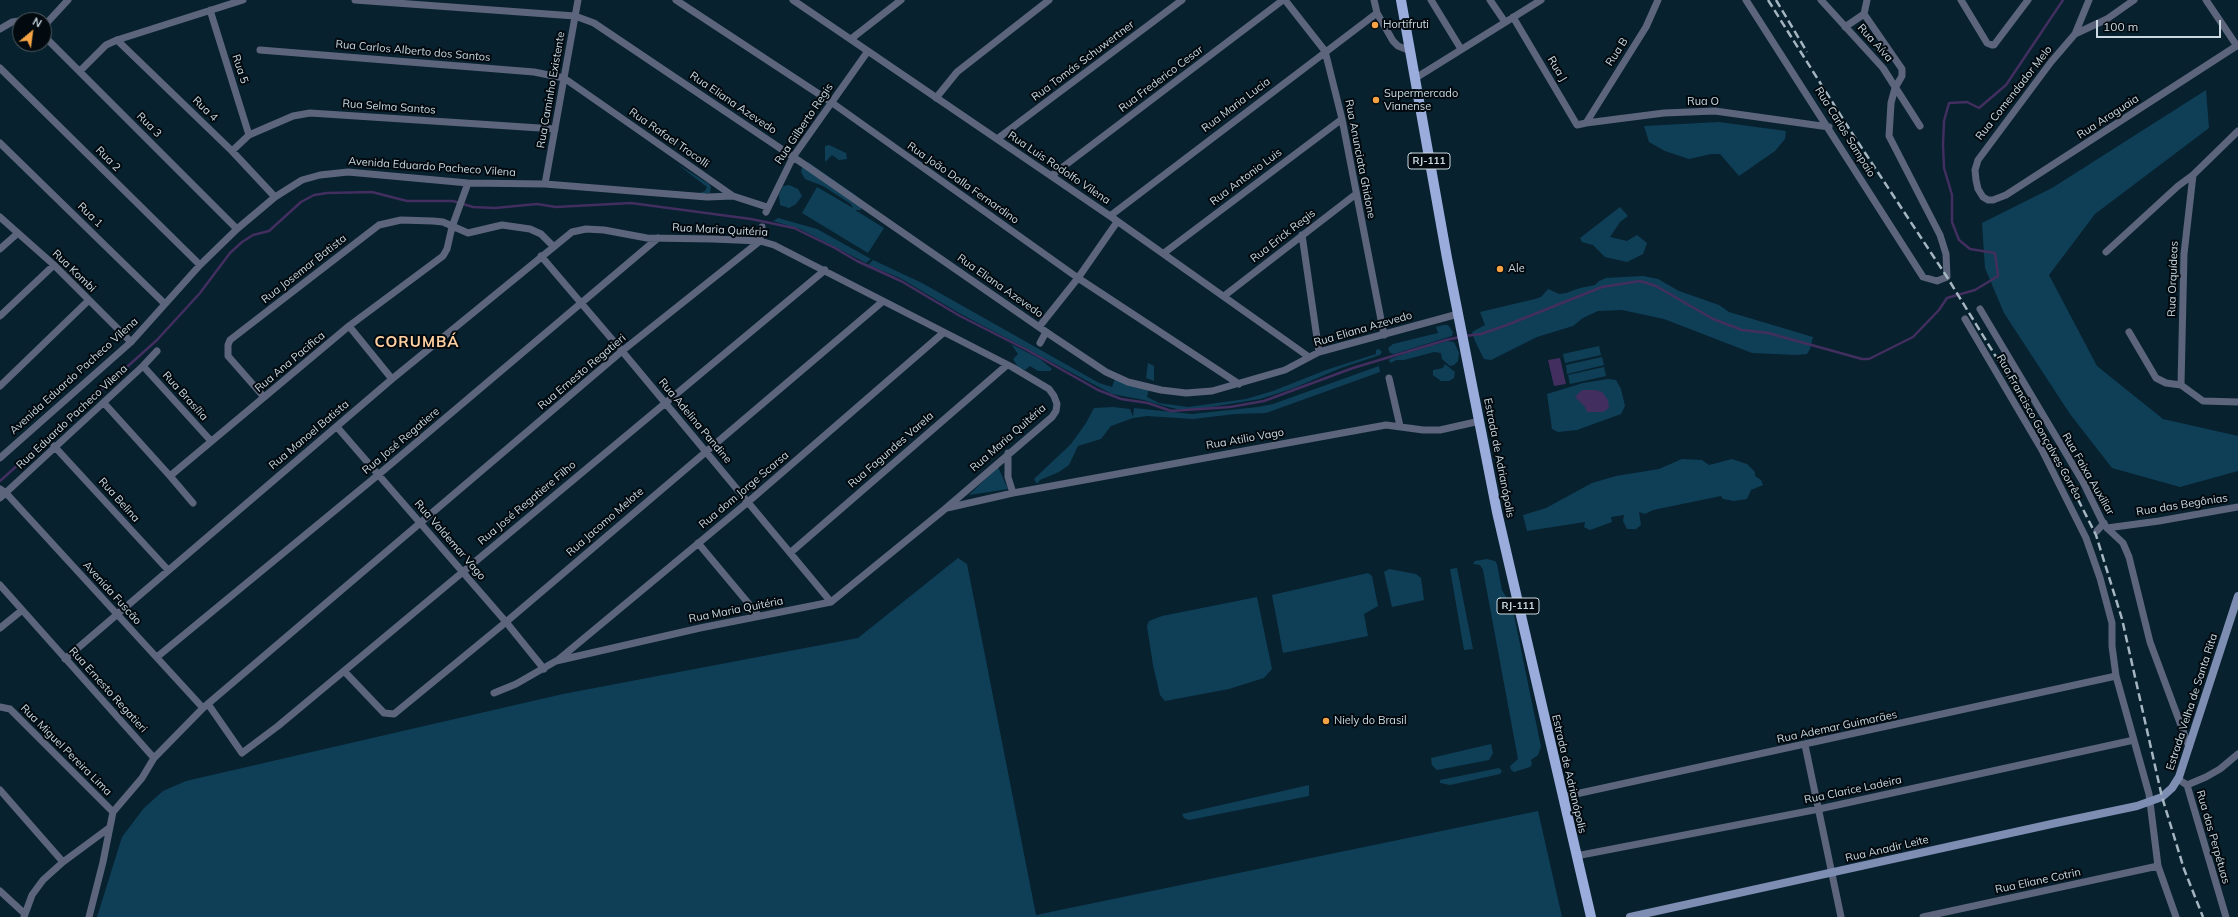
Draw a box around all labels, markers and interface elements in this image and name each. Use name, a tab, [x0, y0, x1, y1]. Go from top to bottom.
north arrow	[12, 12, 52, 52]
scale bar	[2098, 12, 2223, 38]
text: N	[30, 14, 44, 31]
street label: Rua Tomás Schuwertner	[1029, 18, 1137, 104]
place label: Hortifruti	[1383, 18, 1429, 32]
text: 100 m	[2103, 19, 2138, 34]
marker: Hortifruti	[1370, 20, 1380, 30]
street label: Rua Aíva	[1855, 21, 1895, 65]
street label: Rua Caminho Existente	[534, 31, 568, 149]
street label: Rua B	[1603, 35, 1631, 69]
street label: Rua Carlos Alberto dos Santos	[335, 38, 491, 64]
street label: Rua Frederico Cesar	[1116, 43, 1206, 115]
street label: Rua Comendador Melo	[1973, 43, 2055, 143]
street label: Rua 5	[229, 53, 251, 85]
street label: Rua J	[1544, 54, 1570, 84]
street label: Rua Eliana Azevedo	[687, 69, 779, 137]
street label: Rua Maria Lucia	[1199, 75, 1273, 135]
street label: Rua Gilberto Regis	[772, 81, 836, 167]
street label: Rua Carlos Sampaio	[1812, 84, 1878, 180]
place label: Supermercado Vianense	[1384, 87, 1458, 113]
street label: Rua Araguaia	[2075, 92, 2141, 142]
street label: Rua 4	[190, 94, 220, 124]
marker: Supermercado Vianense	[1371, 95, 1381, 105]
street label: Rua O	[1687, 95, 1719, 109]
street label: Rua Selma Santos	[342, 97, 436, 117]
street label: Rua Anunciata Ghidone	[1342, 98, 1378, 220]
street label: Rua Rafael Trocolli	[626, 105, 712, 171]
street label: Rua 3	[134, 110, 164, 140]
street label: Rua Luis Rodolfo Vilena	[1005, 129, 1113, 207]
street label: Rua João Dalla Fernardino	[905, 139, 1021, 227]
street label: Rua 2	[93, 144, 123, 174]
street label: Rua Antonio Luis	[1207, 146, 1285, 208]
road number: RJ-111	[1408, 153, 1450, 169]
street label: Avenida Eduardo Pacheco Vilena	[348, 155, 516, 179]
street label: Rua 1	[75, 200, 105, 230]
street label: Rua Erick Regis	[1248, 207, 1318, 265]
street label: Rua Maria Quitéria	[672, 221, 768, 239]
street label: Rua Josemar Batista	[259, 232, 349, 306]
street label: Rua Orquídeas	[2165, 241, 2181, 317]
street label: Rua Kombi	[49, 247, 99, 295]
street label: Rua Eliana Azevedo	[954, 251, 1046, 321]
place label: Ale	[1508, 262, 1525, 276]
marker: Ale	[1495, 264, 1505, 274]
street label: Rua Eliana Azevedo	[1312, 309, 1414, 349]
street label: Avenida Eduardo Pacheco Vilena	[7, 315, 141, 437]
street label: Rua Ana Pacifica	[252, 329, 328, 395]
street label: Rua Ernesto Regatieri	[535, 331, 629, 413]
district label: CORUMBÁ	[375, 333, 459, 351]
street label: Rua Francisco Gonçalves Corrêa	[1994, 352, 2084, 502]
street label: Rua Eduardo Pacheco Vilena	[14, 362, 130, 472]
street label: Rua Brasília	[160, 369, 210, 423]
street label: Rua Adelina Pandine	[656, 376, 734, 466]
street label: Estrada de Adrianópolis	[1481, 397, 1517, 519]
street label: Rua Manoel Batista	[266, 398, 352, 472]
street label: Rua Maria Quitéria	[967, 402, 1049, 474]
street label: Rua José Regatiere	[360, 405, 442, 477]
street label: Rua Fagundes Varela	[846, 409, 936, 491]
street label: Rua Atilio Vago	[1205, 426, 1285, 452]
street label: Rua Faixa Auxiliar	[2059, 431, 2117, 517]
street label: Rua dom Jorge Scarsa	[696, 449, 792, 531]
street label: Rua José Regatiere Filho	[475, 458, 579, 548]
street label: Rua Belina	[96, 475, 142, 525]
street label: Rua Jacomo Melote	[564, 485, 646, 559]
street label: Rua das Begônias	[2135, 491, 2229, 519]
street label: Rua Valdemar Vago	[412, 497, 488, 583]
street label: Avenida Fuscão	[80, 559, 144, 627]
street label: Rua Maria Quitéria	[688, 594, 784, 626]
road number: RJ-111	[1497, 598, 1539, 614]
street label: Estrada Velha de Santa Rita	[2164, 632, 2220, 772]
street label: Rua Ernesto Regatieri	[66, 645, 150, 735]
street label: Rua Miguel Pereira Lima	[18, 702, 114, 798]
street label: Rua Ademar Guimarães	[1776, 708, 1898, 746]
street label: Estrada de Adrianópolis	[1549, 713, 1589, 835]
place label: Niely do Brasil	[1334, 714, 1407, 728]
marker: Niely do Brasil	[1321, 716, 1331, 726]
street label: Rua Clarice Ladeira	[1803, 773, 1903, 807]
street label: Rua das Perpétuas	[2193, 789, 2233, 885]
street label: Rua Anadir Leite	[1844, 833, 1930, 865]
street label: Rua Eliane Cotrin	[1994, 865, 2082, 897]

